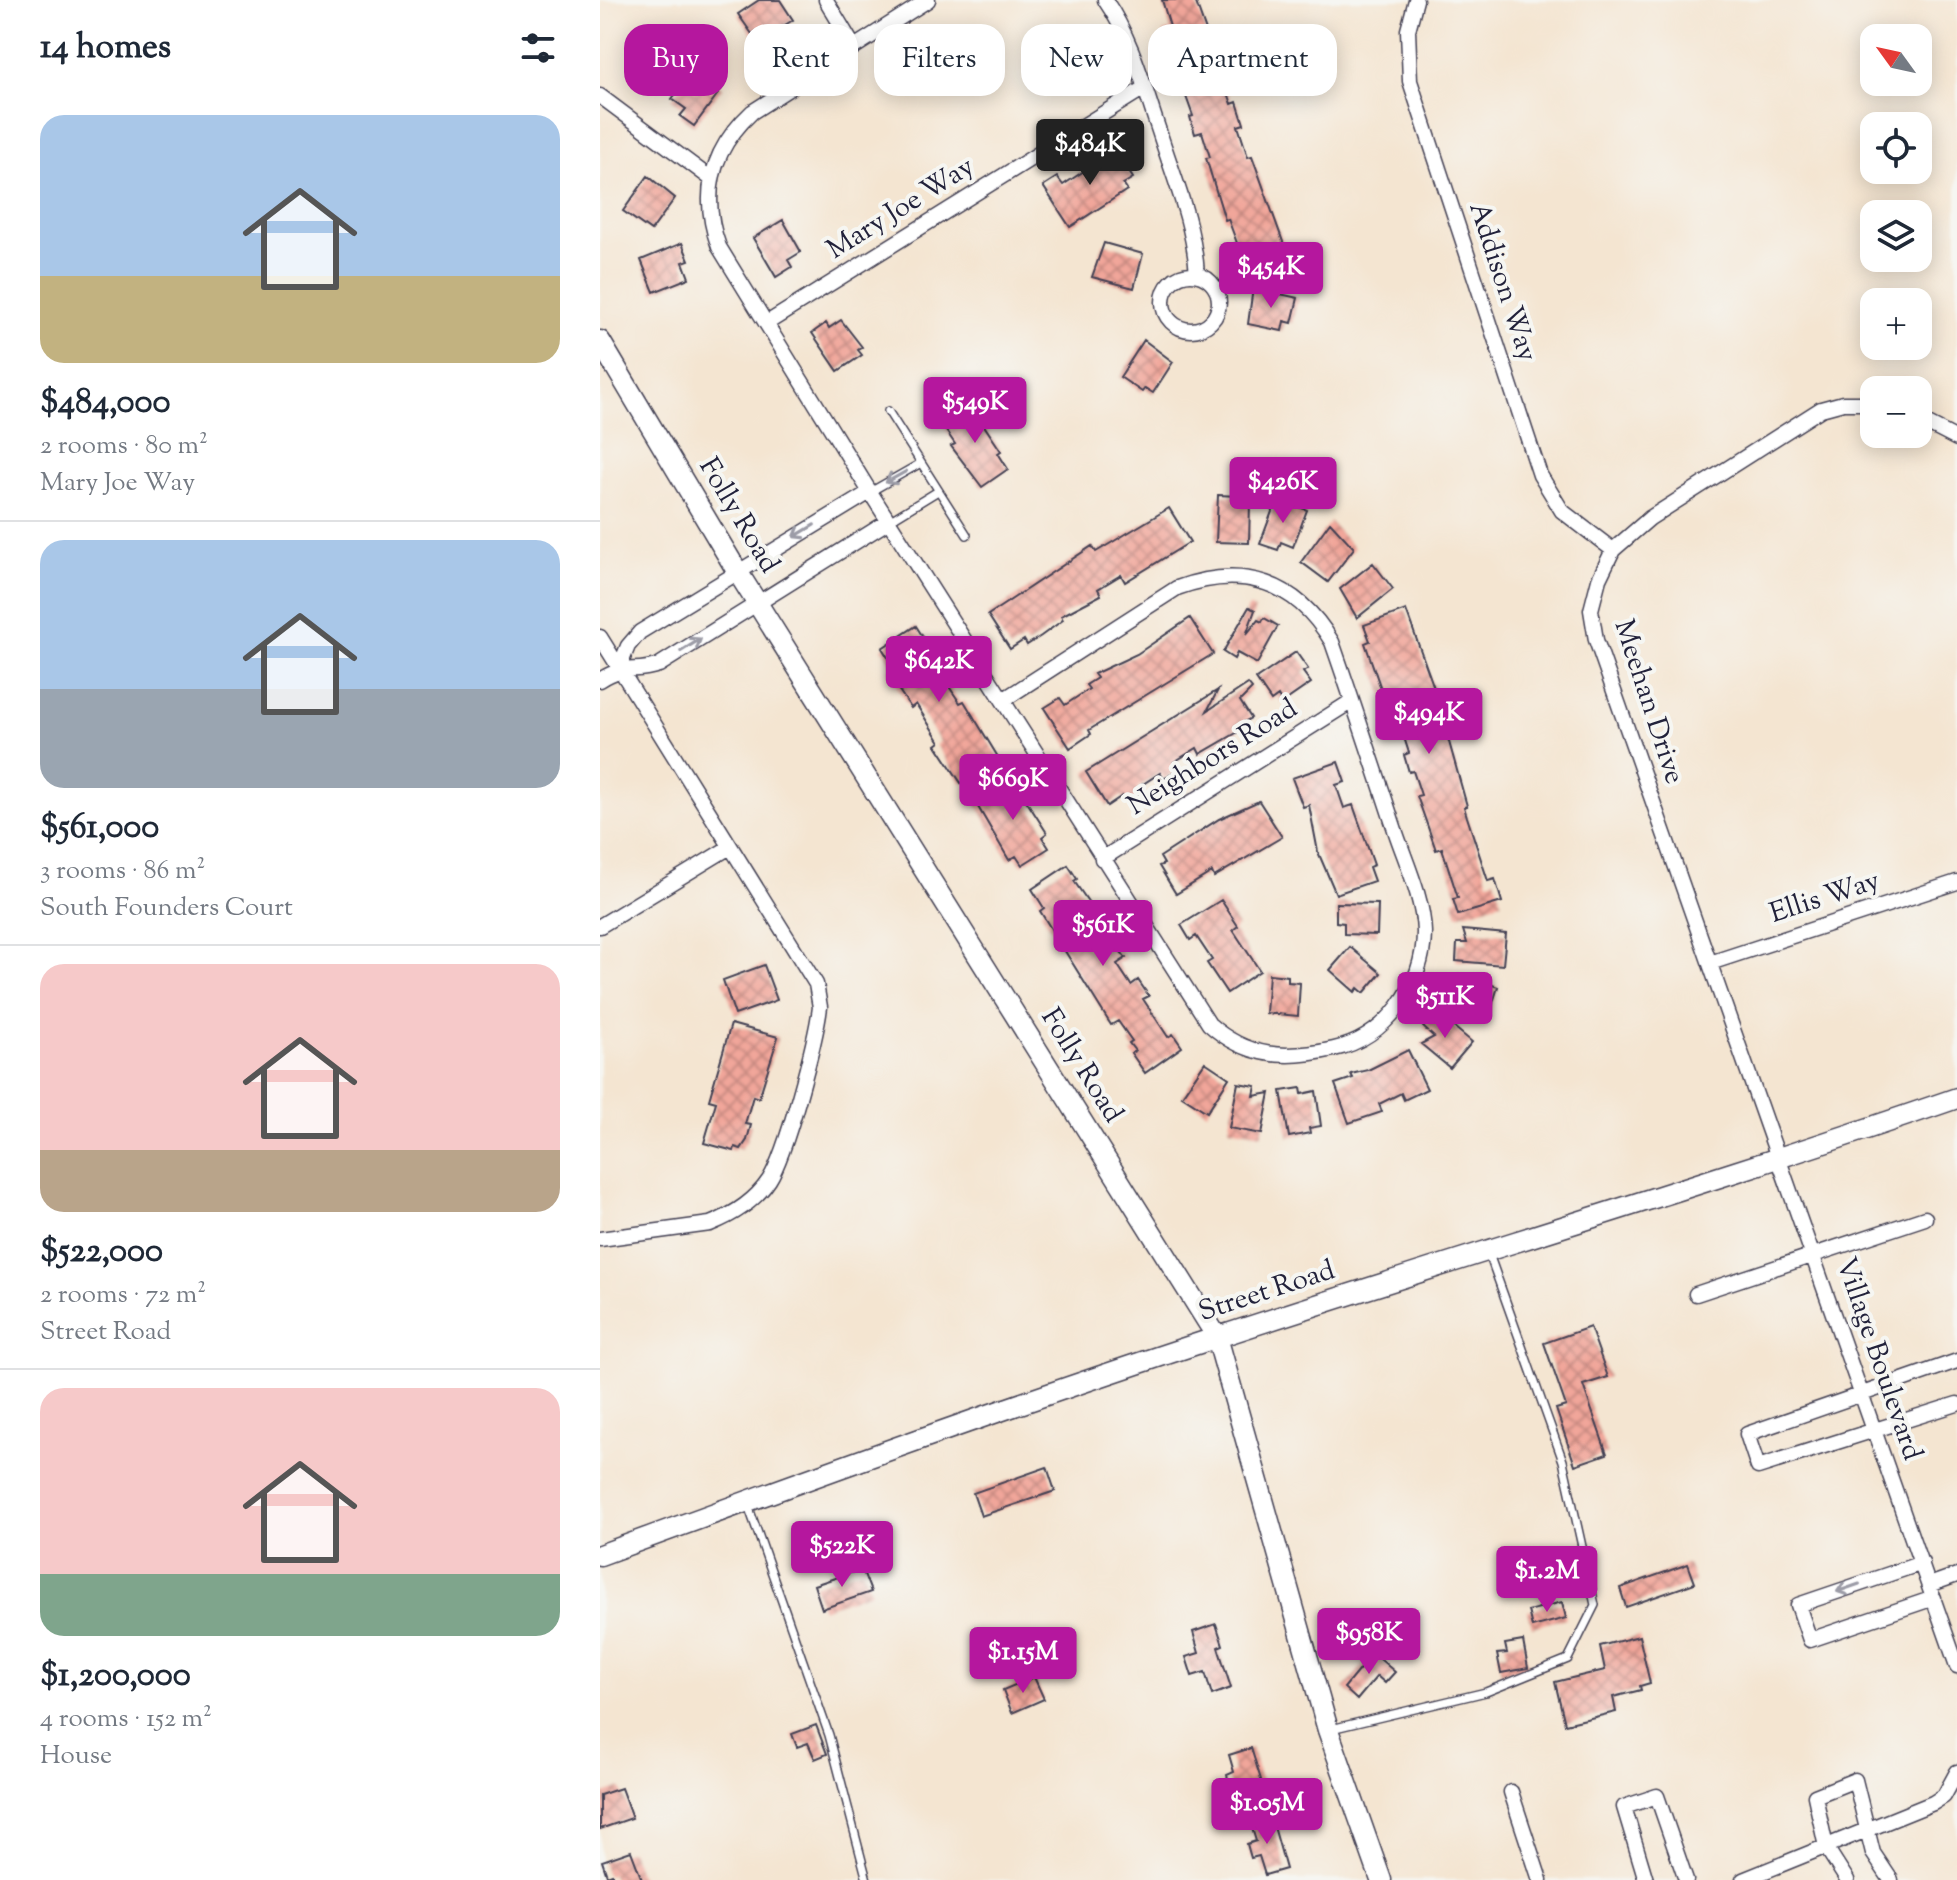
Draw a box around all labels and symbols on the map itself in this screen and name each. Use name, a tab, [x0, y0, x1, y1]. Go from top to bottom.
north arrow	[1860, 24, 1932, 96]
pin: $484K	[1034, 119, 1146, 187]
street label: Mary Joe Way	[820, 148, 982, 270]
street label: Addison Way	[1457, 197, 1547, 367]
pin: $454K	[1215, 242, 1327, 310]
pin: $549K	[919, 377, 1031, 445]
street label: Folly Road	[688, 451, 788, 582]
pin: $426K	[1227, 457, 1339, 525]
one-way arrow	[885, 469, 908, 485]
one-way arrow	[793, 524, 816, 540]
street label: Meehan Drive	[1603, 615, 1693, 789]
pin: $642K	[883, 636, 995, 704]
one-way arrow	[679, 637, 702, 653]
pin: $494K	[1373, 688, 1485, 756]
street label: Neighbors Road	[1120, 690, 1306, 826]
pin: $669K	[957, 754, 1069, 822]
street label: Ellis Way	[1765, 861, 1885, 935]
pin: $561K	[1047, 900, 1159, 968]
pin: $511K	[1389, 972, 1501, 1040]
street label: Folly Road	[1030, 1001, 1132, 1131]
street label: Street Road	[1194, 1251, 1340, 1333]
street label: Village Boulevard	[1825, 1252, 1932, 1466]
pin: $522K	[786, 1521, 898, 1589]
pin: $1.2M	[1491, 1546, 1603, 1614]
one-way arrow	[1835, 1582, 1860, 1597]
pin: $958K	[1313, 1608, 1425, 1676]
pin: $1.15M	[958, 1627, 1088, 1695]
pin: $1.05M	[1202, 1778, 1332, 1846]

